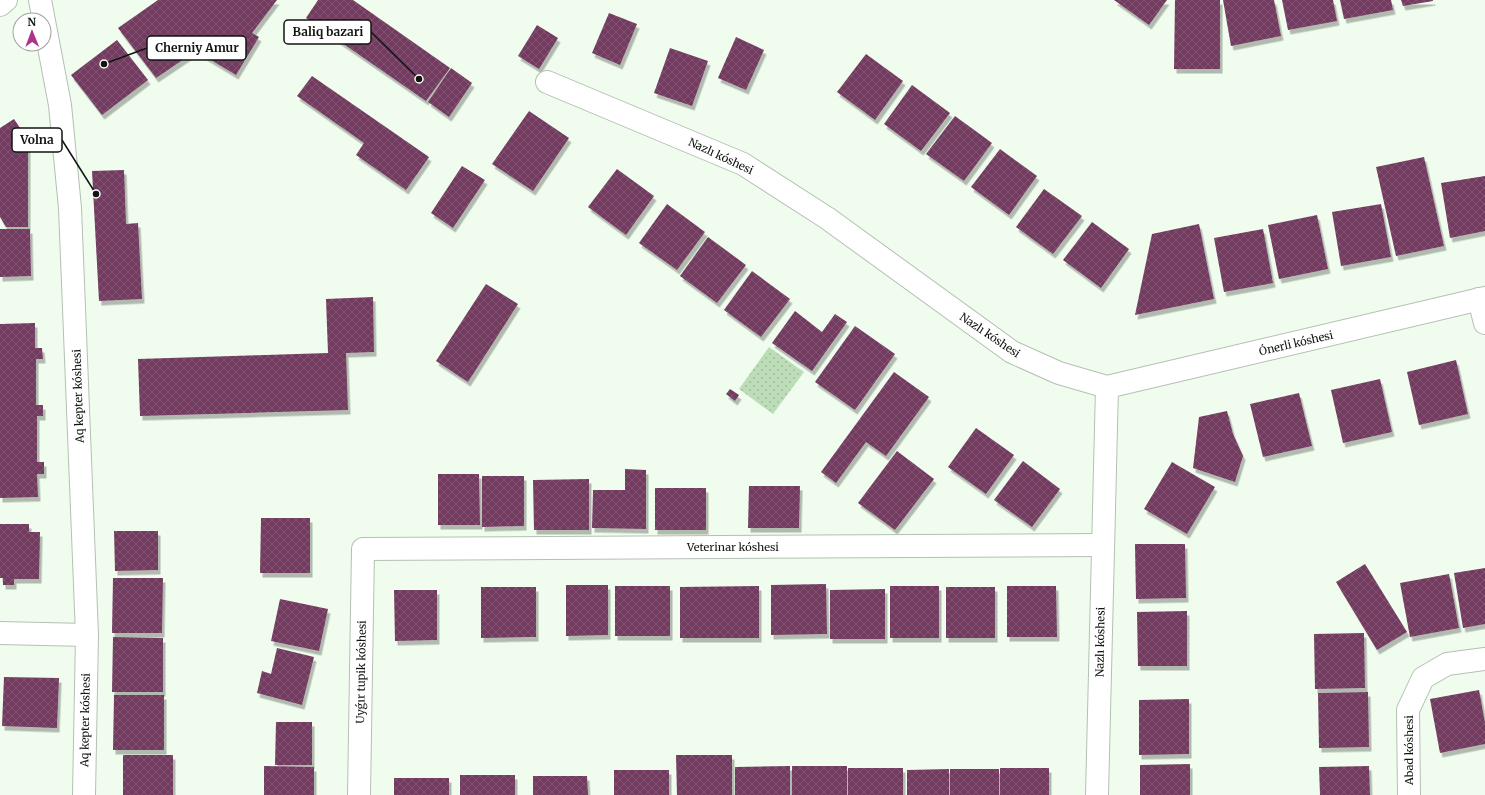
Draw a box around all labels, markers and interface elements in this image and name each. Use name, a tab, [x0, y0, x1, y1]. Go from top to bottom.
north arrow	[12, 12, 52, 52]
text: N	[27, 15, 37, 29]
callout: Baliq bazari	[284, 20, 371, 44]
text: Baliq bazari	[293, 24, 363, 39]
callout: Cherniy Amur	[147, 36, 246, 60]
text: Cherniy Amur	[155, 40, 239, 55]
callout: Volna	[12, 128, 62, 152]
text: Volna	[19, 132, 54, 147]
street label: Nazlı kóshesi	[686, 135, 756, 177]
street label: Nazlı kóshesi	[957, 310, 1023, 361]
street label: Ónerli kóshesi	[1258, 328, 1335, 358]
street label: Aq kepter kóshesi	[69, 349, 87, 444]
street label: Veterinar kóshesi	[686, 540, 779, 554]
street label: Nazlı kóshesi	[1092, 606, 1108, 677]
street label: Uyǵır tupik kóshesi	[353, 620, 369, 724]
street label: Aq kepter kóshesi	[77, 673, 93, 768]
street label: Abad kóshesi	[1402, 715, 1416, 786]

